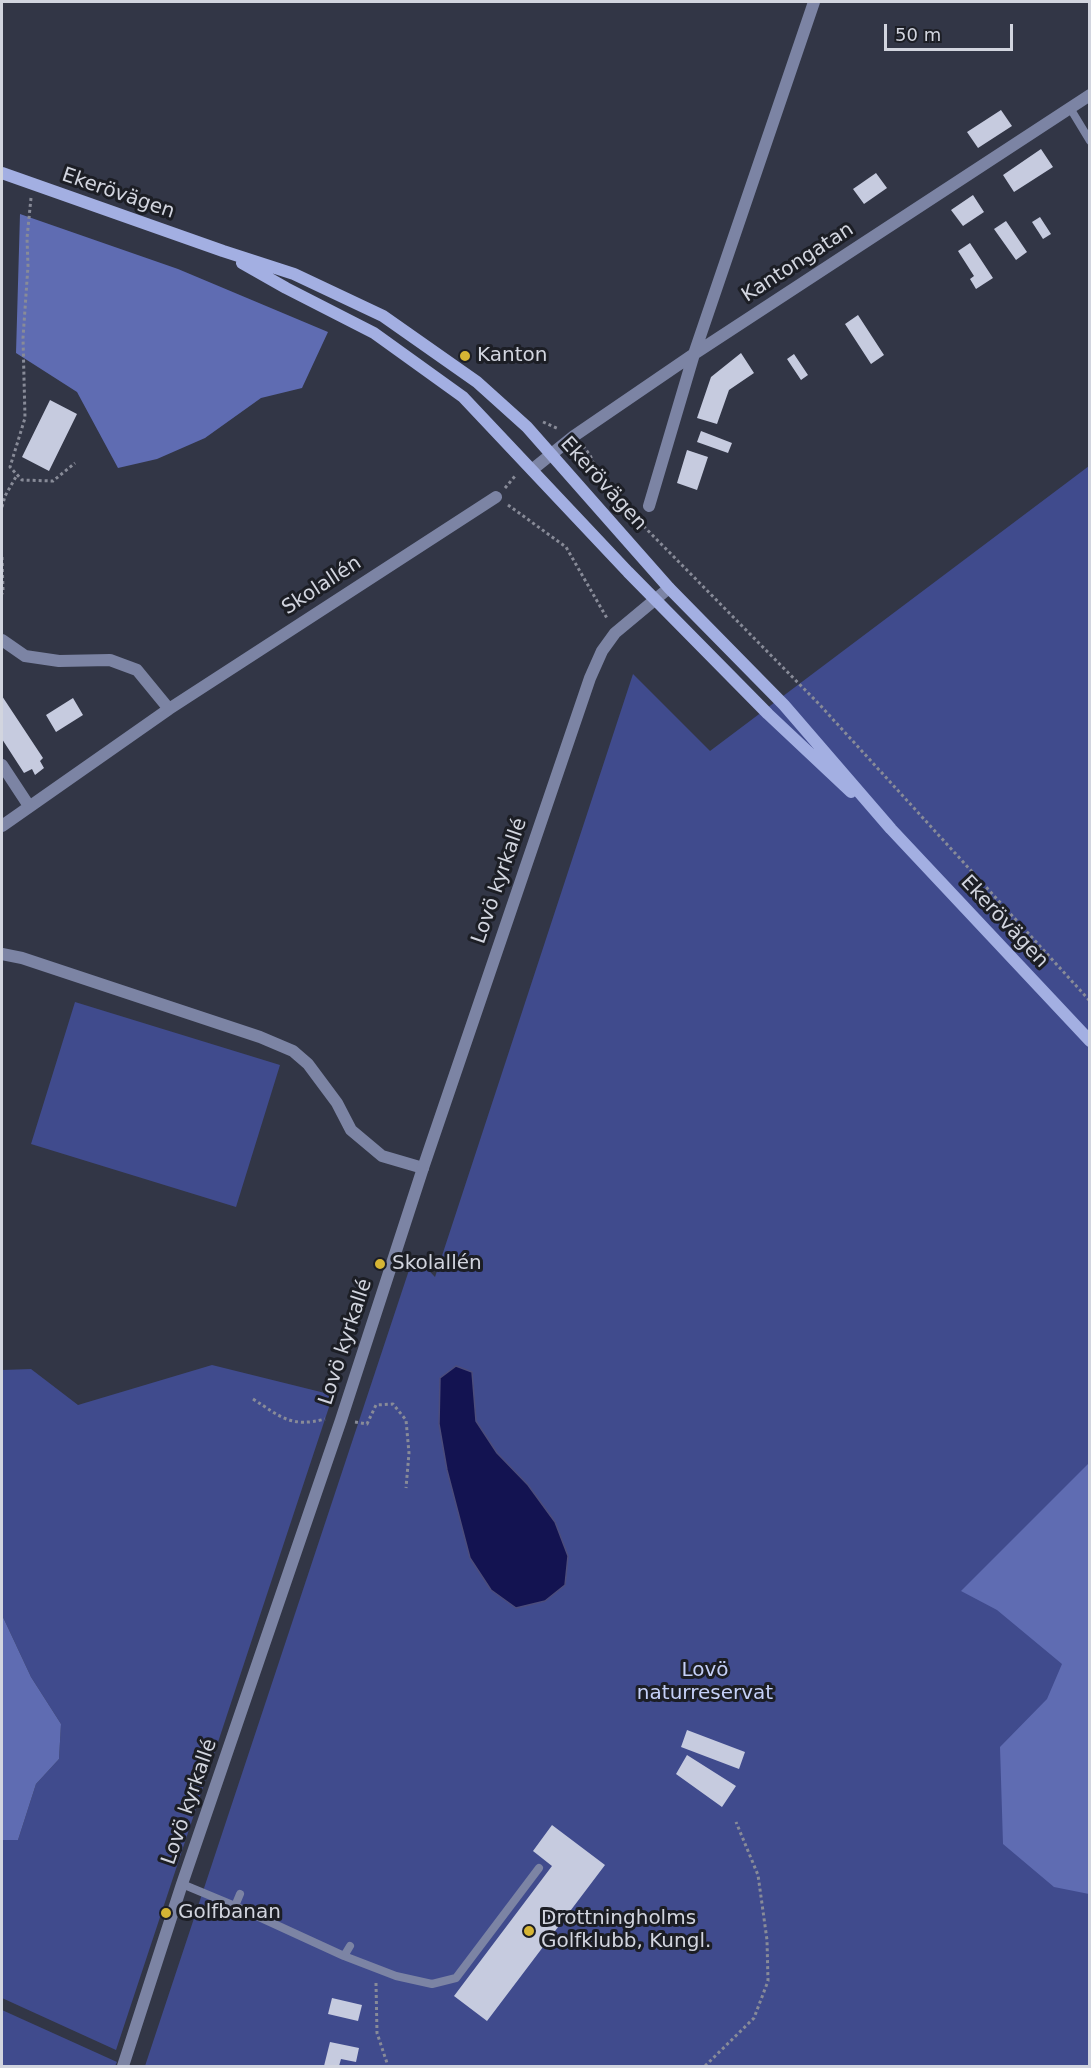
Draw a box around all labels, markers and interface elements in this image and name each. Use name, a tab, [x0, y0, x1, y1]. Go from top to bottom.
scale bar	[887, 12, 1016, 50]
text: 50 m	[895, 24, 941, 45]
street label: Ekerövägen	[58, 164, 178, 224]
street label: Kantongatan	[738, 218, 858, 308]
place label: Kanton	[477, 344, 547, 368]
marker: Kanton	[458, 349, 472, 363]
street label: Ekerövägen	[555, 432, 651, 536]
street label: Skolallén	[278, 552, 366, 620]
street label: Lovö kyrkallé	[467, 815, 533, 947]
street label: Ekerövägen	[955, 871, 1053, 973]
place label: Skolallén	[392, 1252, 482, 1276]
marker: Skolallén	[373, 1257, 387, 1271]
street label: Lovö kyrkallé	[314, 1276, 378, 1408]
park label: Lovö naturreservat	[637, 1659, 773, 1706]
street label: Lovö kyrkallé	[157, 1736, 223, 1868]
place label: Golfbanan	[178, 1901, 281, 1925]
marker: Golfbanan	[159, 1906, 173, 1920]
place label: Drottningholms Golfklubb, Kungl.	[541, 1907, 711, 1954]
marker: Drottningholms Golfklubb, Kungl.	[522, 1924, 536, 1938]

